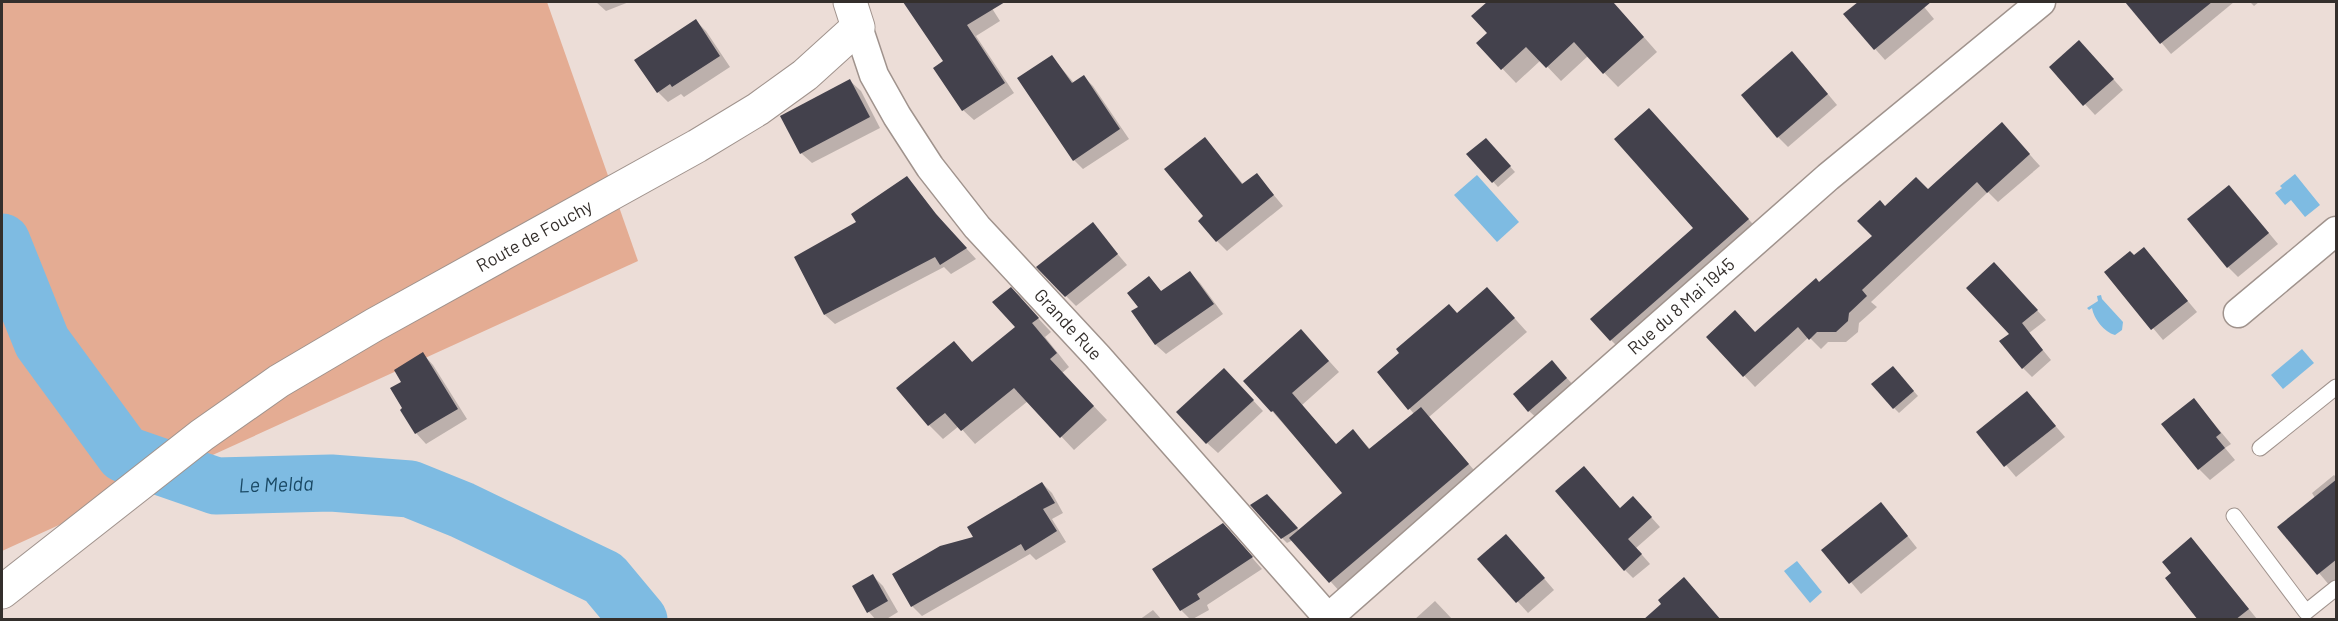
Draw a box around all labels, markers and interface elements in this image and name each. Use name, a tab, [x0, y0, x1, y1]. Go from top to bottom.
street label: Route de Fouchy	[472, 194, 596, 276]
street label: Rue du 8 Mai 1945	[1623, 253, 1739, 359]
street label: Grande Rue	[1030, 284, 1107, 364]
water label: Le Melda	[238, 470, 314, 496]

